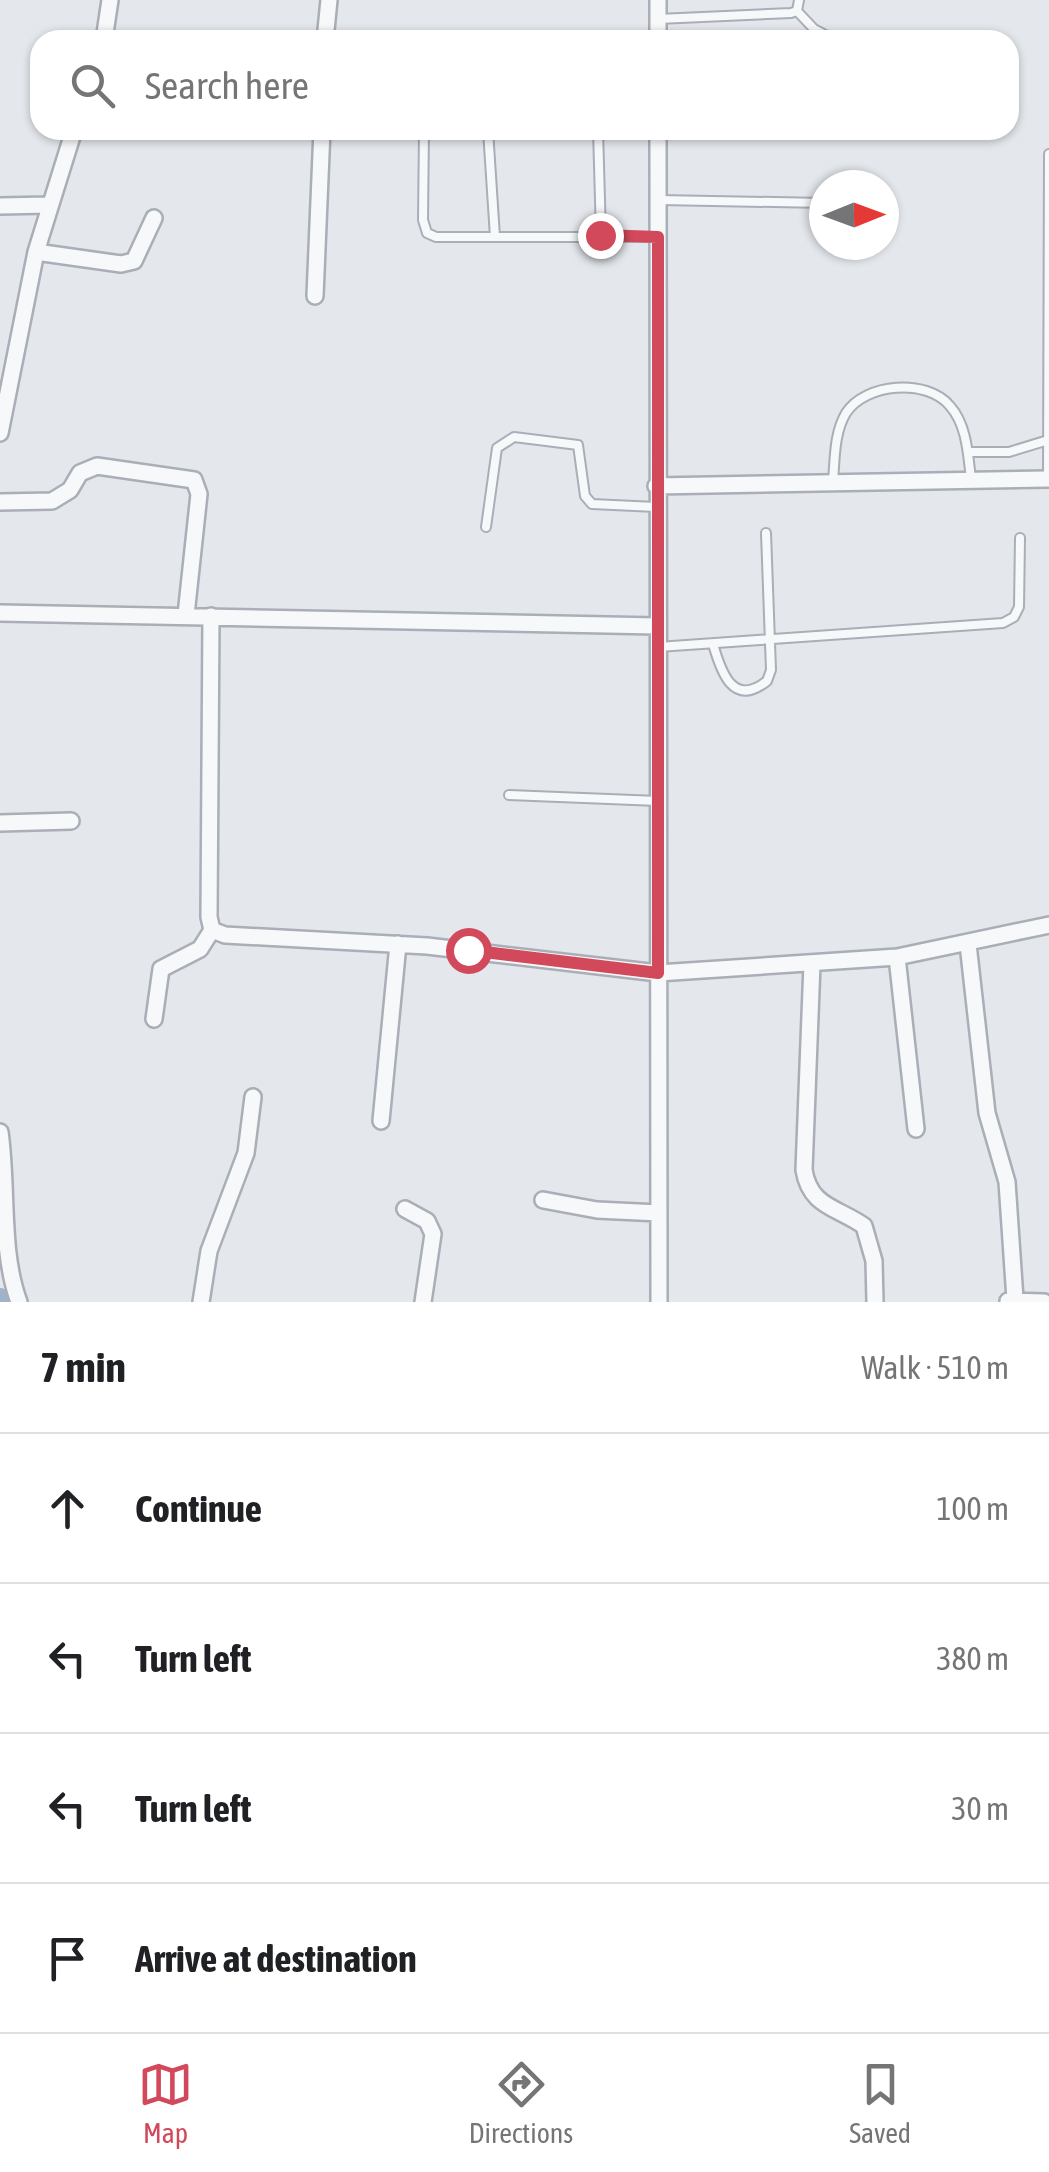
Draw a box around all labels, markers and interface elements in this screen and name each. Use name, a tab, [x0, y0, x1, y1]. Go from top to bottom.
search box	[30, 30, 1019, 140]
icon: search	[65, 58, 120, 113]
text: Search here	[145, 64, 309, 107]
north arrow	[809, 170, 899, 260]
route end	[578, 213, 624, 259]
route start	[446, 928, 492, 974]
text: 7 min	[40, 1343, 126, 1391]
text: Walk · 510 m	[861, 1349, 1009, 1386]
icon: ahead	[40, 1481, 95, 1536]
text: Continue	[135, 1487, 262, 1530]
text: 100 m	[936, 1490, 1009, 1527]
icon: left	[40, 1631, 95, 1686]
text: Turn left	[135, 1637, 251, 1680]
text: 380 m	[936, 1640, 1009, 1677]
icon: left	[40, 1781, 95, 1836]
text: Turn left	[135, 1787, 251, 1830]
text: 30 m	[951, 1790, 1009, 1827]
icon: arrive	[40, 1931, 95, 1986]
text: Arrive at destination	[135, 1937, 417, 1980]
tab: Map	[138, 2057, 193, 2149]
tab: Directions	[469, 2057, 573, 2149]
tab: Saved	[849, 2057, 911, 2149]

